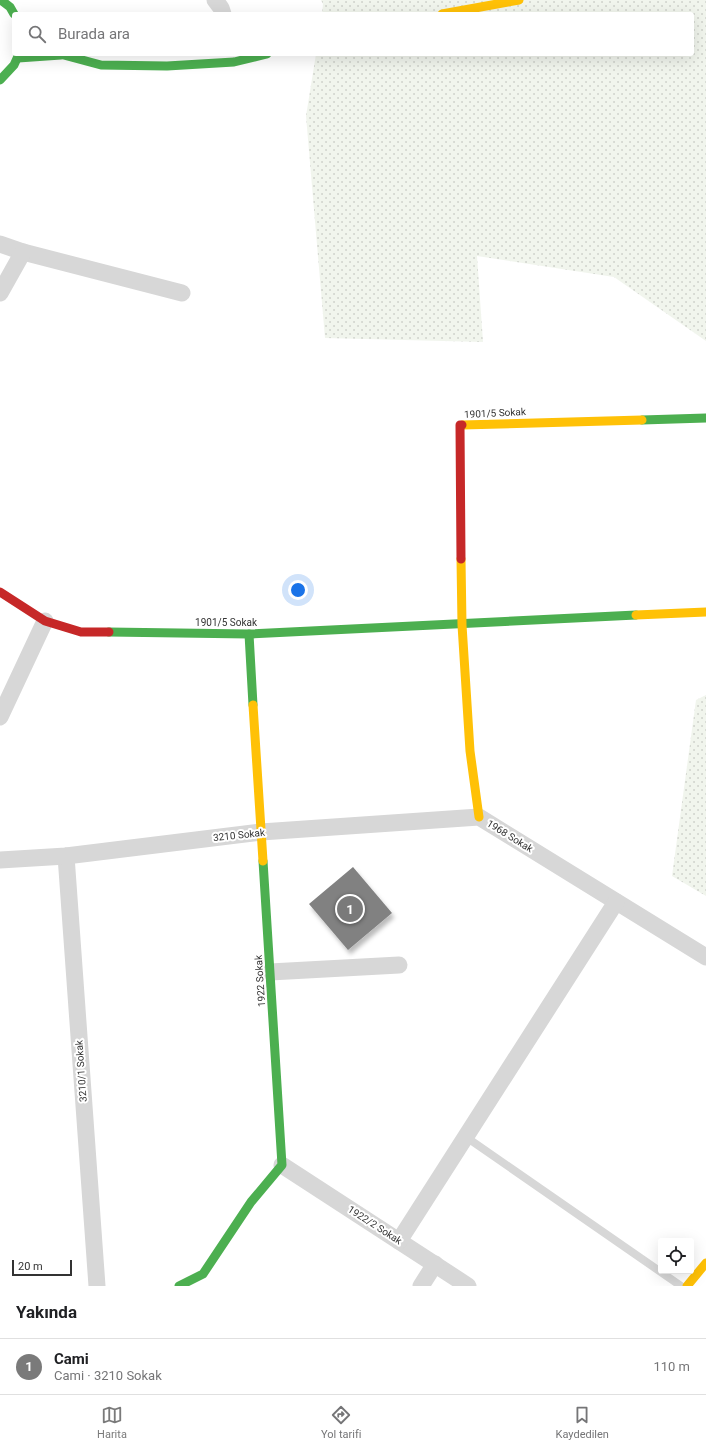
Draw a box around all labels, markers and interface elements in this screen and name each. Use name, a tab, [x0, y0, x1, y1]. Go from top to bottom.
search box	[12, 12, 694, 56]
icon: search	[26, 23, 48, 45]
text: Burada ara	[58, 25, 130, 43]
street label: 1901/5 Sokak	[464, 406, 527, 420]
your location	[288, 580, 308, 600]
street label: 1901/5 Sokak	[195, 617, 258, 628]
street label: 1968 Sokak	[485, 818, 536, 855]
street label: 3210 Sokak	[212, 827, 266, 843]
pin: 1	[337, 894, 363, 924]
street label: 1922 Sokak	[253, 954, 267, 1007]
street label: 3210/1 Sokak	[73, 1039, 89, 1102]
street label: 1922/2 Sokak	[346, 1204, 405, 1247]
map controls	[658, 1238, 694, 1274]
button: locate	[658, 1238, 694, 1274]
scale bar	[12, 1258, 72, 1277]
text: 20 m	[18, 1260, 43, 1273]
text: Yakında	[16, 1302, 77, 1322]
text: Cami	[54, 1350, 89, 1368]
text: 1	[25, 1359, 33, 1374]
text: 110 m	[653, 1359, 690, 1374]
text: Cami · 3210 Sokak	[54, 1368, 162, 1383]
tab: Harita	[97, 1404, 127, 1441]
tab: Yol tarifi	[321, 1404, 361, 1441]
tab: Kaydedilen	[555, 1404, 609, 1441]

